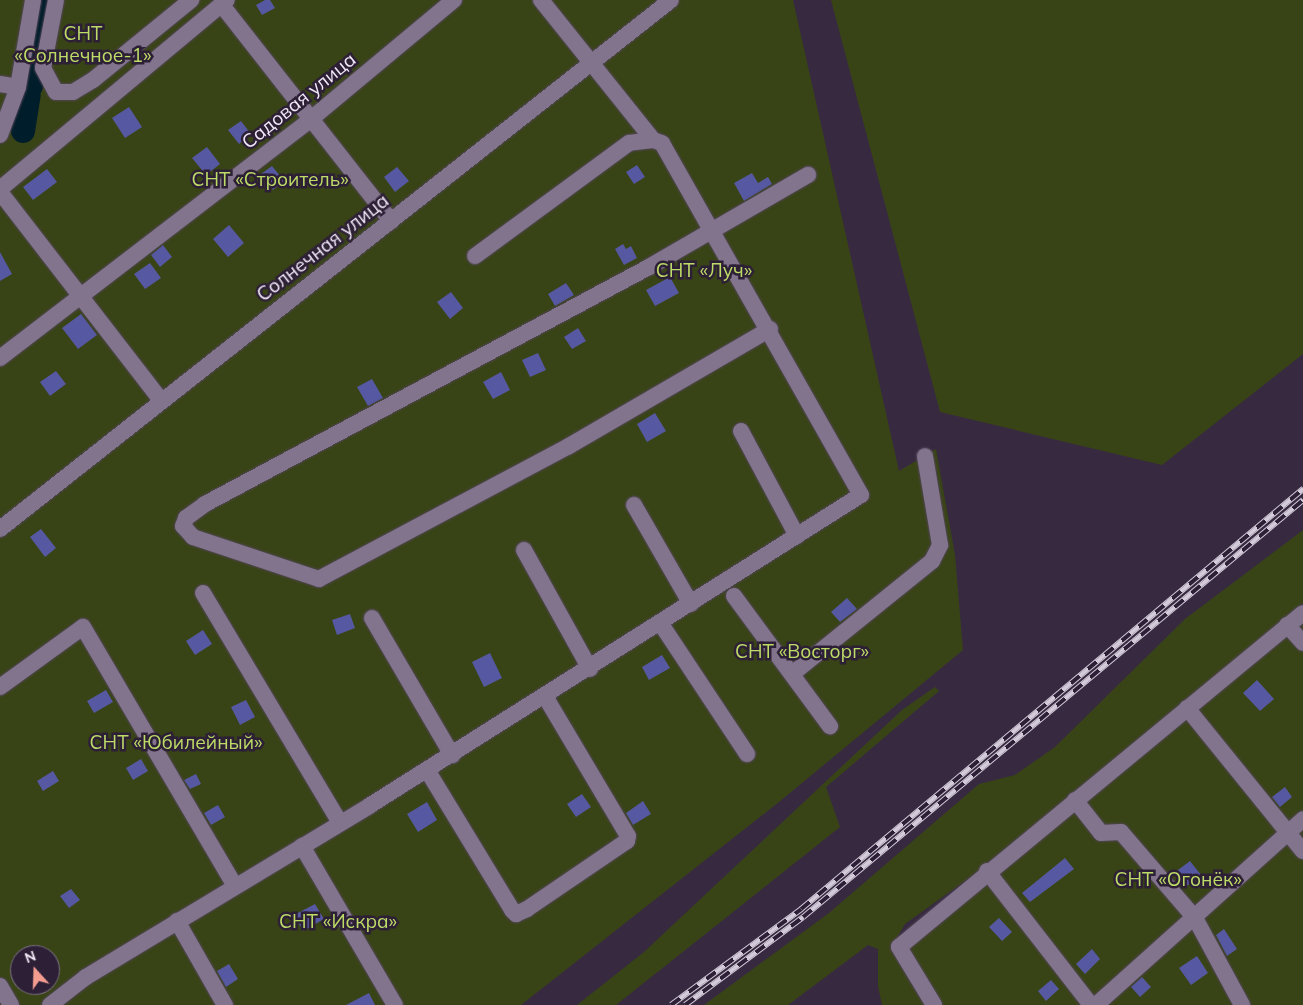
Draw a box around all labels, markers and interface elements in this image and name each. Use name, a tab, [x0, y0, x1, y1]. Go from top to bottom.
park label: СНТ «Солнечное-1»	[15, 23, 151, 67]
street label: Садовая улица	[237, 48, 361, 154]
park label: СНТ «Строитель»	[191, 169, 349, 191]
street label: Солнечная улица	[253, 189, 393, 307]
park label: СНТ «Луч»	[656, 260, 752, 282]
park label: СНТ «Восторг»	[735, 641, 869, 663]
park label: СНТ «Юбилейный»	[90, 732, 262, 754]
park label: СНТ «Огонёк»	[1114, 869, 1242, 891]
park label: СНТ «Искра»	[279, 911, 397, 933]
north arrow	[10, 945, 60, 995]
text: N	[22, 947, 38, 967]

